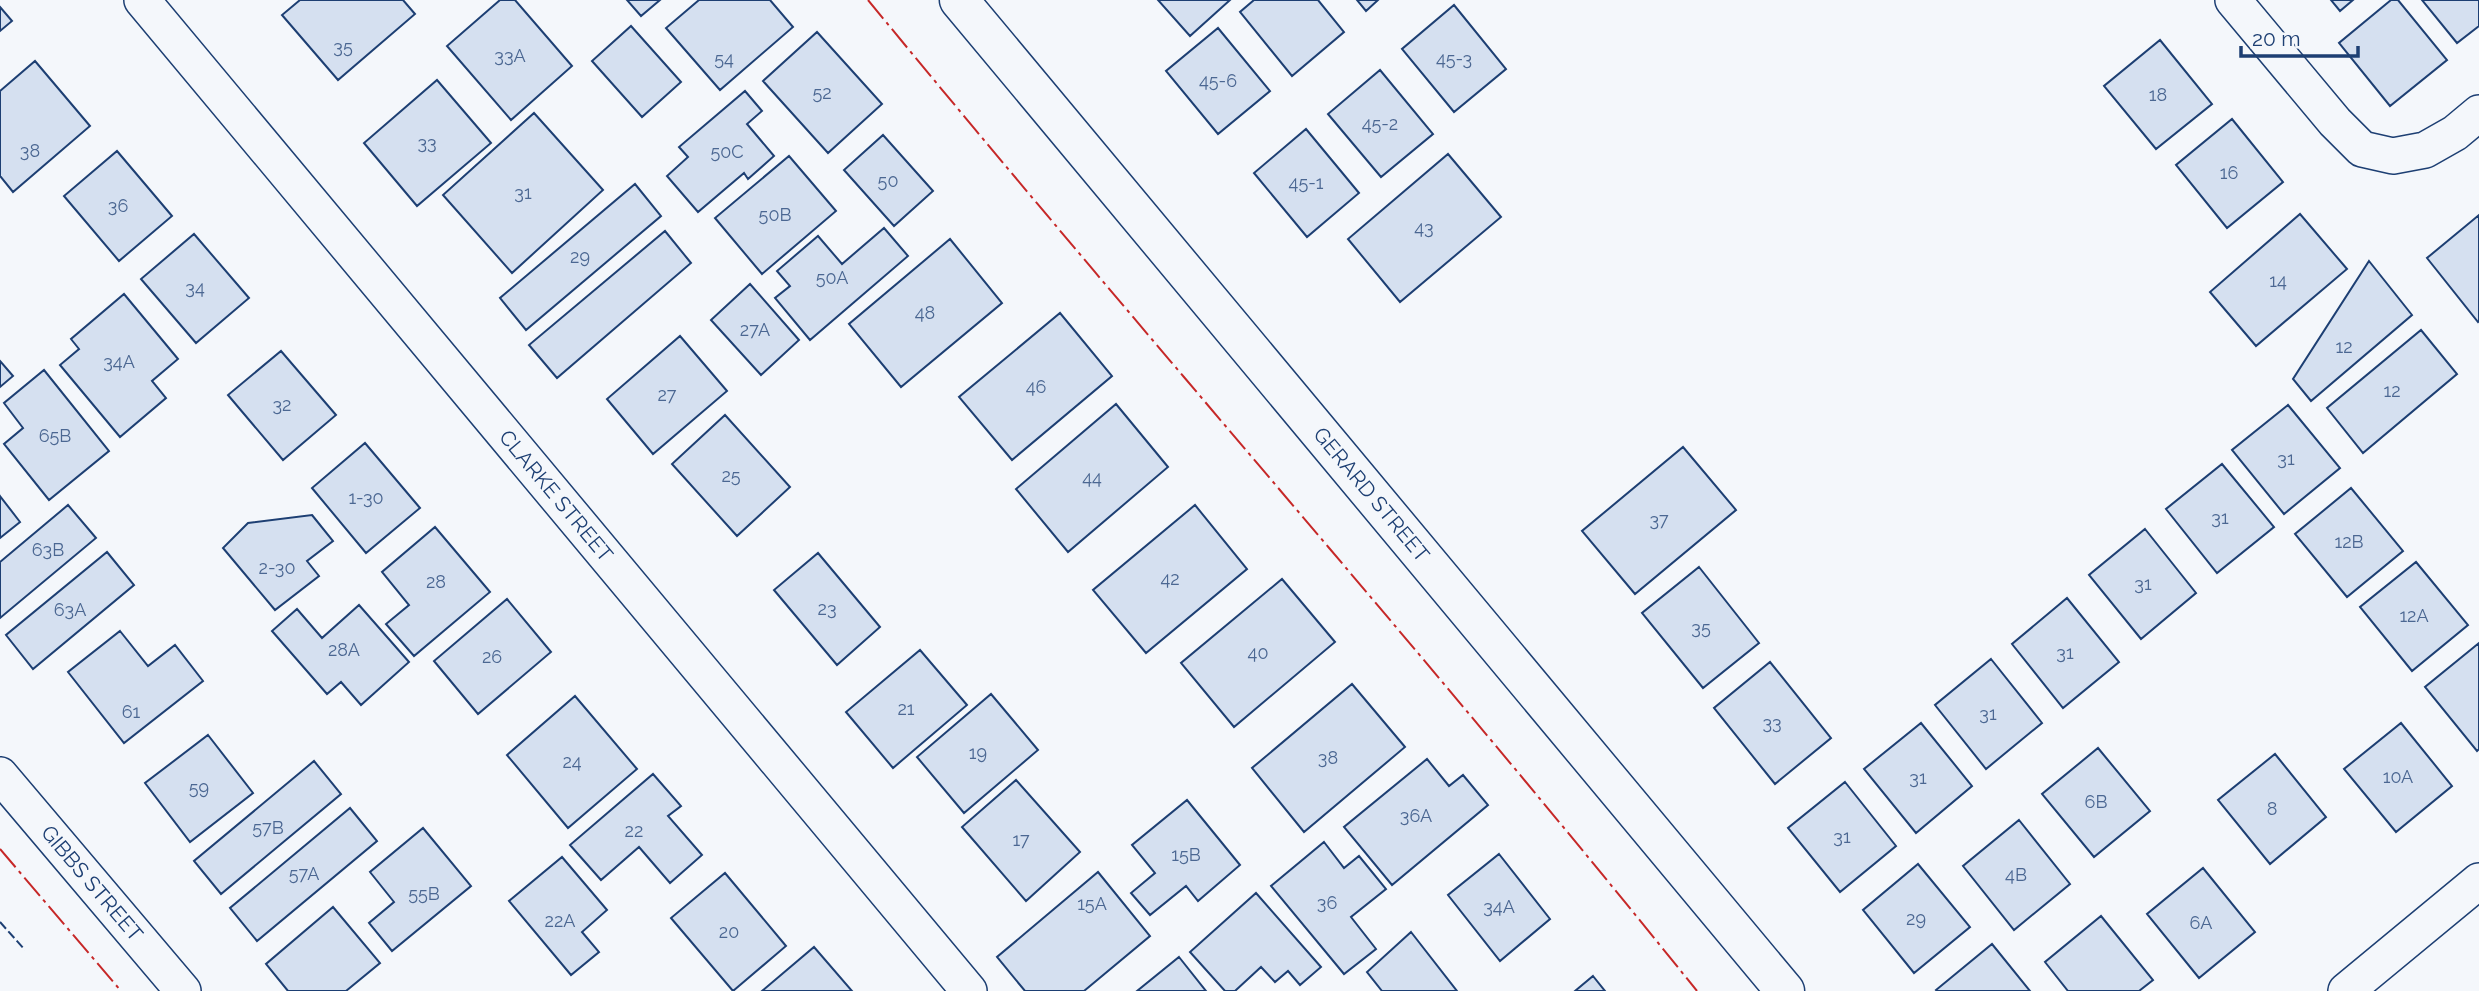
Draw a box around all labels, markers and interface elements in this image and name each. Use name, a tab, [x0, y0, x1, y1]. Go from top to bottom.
scale bar	[2241, 14, 2358, 58]
text: 20 m	[2252, 26, 2300, 51]
house number: 35	[333, 36, 353, 57]
house number: 33A	[494, 45, 526, 66]
house number: 54	[714, 48, 734, 69]
house number: 45-3	[1436, 48, 1472, 69]
house number: 45-6	[1199, 70, 1237, 91]
house number: 52	[812, 82, 832, 103]
house number: 18	[2149, 84, 2167, 105]
house number: 45-2	[1362, 113, 1398, 134]
house number: 33	[417, 132, 437, 153]
house number: 38	[20, 140, 40, 161]
house number: 50C	[710, 141, 744, 162]
house number: 16	[2220, 162, 2238, 183]
house number: 50	[878, 170, 898, 191]
house number: 45-1	[1289, 172, 1324, 193]
house number: 31	[514, 182, 532, 203]
house number: 36	[108, 195, 128, 216]
house number: 50B	[759, 204, 791, 225]
house number: 43	[1414, 217, 1434, 238]
house number: 29	[570, 246, 590, 267]
house number: 50A	[816, 267, 848, 288]
house number: 14	[2269, 270, 2287, 291]
house number: 34	[185, 277, 205, 298]
house number: 48	[915, 302, 935, 323]
house number: 27A	[740, 319, 770, 340]
house number: 12	[2335, 336, 2353, 357]
house number: 34A	[103, 351, 135, 372]
house number: 46	[1026, 376, 1046, 397]
house number: 12	[2383, 380, 2401, 401]
house number: 27	[657, 384, 677, 405]
house number: 32	[273, 394, 292, 415]
street label: GERARD STREET	[1309, 422, 1435, 567]
house number: 65B	[39, 425, 71, 446]
street label: CLARKE STREET	[494, 425, 619, 567]
house number: 31	[2277, 448, 2295, 469]
house number: 25	[721, 465, 741, 486]
house number: 44	[1082, 467, 1102, 488]
house number: 1-30	[348, 487, 384, 508]
house number: 31	[2211, 507, 2229, 528]
house number: 37	[1649, 509, 1669, 530]
house number: 12B	[2334, 531, 2364, 552]
house number: 63B	[32, 539, 64, 560]
house number: 2-30	[259, 557, 295, 578]
house number: 42	[1160, 568, 1180, 589]
house number: 28	[426, 571, 446, 592]
house number: 31	[2134, 573, 2152, 594]
house number: 23	[818, 598, 837, 619]
house number: 63A	[54, 599, 86, 620]
house number: 12A	[2399, 605, 2429, 626]
house number: 35	[1691, 617, 1711, 638]
house number: 28A	[328, 639, 360, 660]
house number: 40	[1248, 642, 1268, 663]
house number: 31	[2056, 642, 2074, 663]
house number: 26	[482, 646, 502, 667]
house number: 21	[897, 698, 915, 719]
house number: 61	[122, 701, 141, 722]
house number: 31	[1979, 703, 1997, 724]
house number: 33	[1762, 712, 1782, 733]
house number: 19	[969, 742, 987, 763]
house number: 38	[1318, 747, 1338, 768]
house number: 24	[562, 751, 582, 772]
house number: 10A	[2383, 766, 2413, 787]
house number: 31	[1909, 767, 1927, 788]
house number: 59	[189, 777, 209, 798]
house number: 6B	[2085, 791, 2107, 812]
house number: 8	[2267, 798, 2277, 819]
house number: 36A	[1400, 805, 1432, 826]
house number: 57B	[252, 817, 284, 838]
street label: GIBBS STREET	[36, 820, 148, 946]
house number: 22	[625, 820, 643, 841]
house number: 31	[1833, 826, 1851, 847]
house number: 17	[1012, 829, 1030, 850]
house number: 15B	[1171, 844, 1201, 865]
house number: 57A	[289, 863, 319, 884]
house number: 4B	[2005, 864, 2027, 885]
house number: 55B	[408, 883, 440, 904]
house number: 36	[1317, 892, 1337, 913]
house number: 15A	[1077, 893, 1107, 914]
house number: 34A	[1483, 896, 1515, 917]
house number: 29	[1906, 908, 1926, 929]
house number: 22A	[545, 910, 575, 931]
house number: 6A	[2190, 912, 2212, 933]
house number: 20	[719, 921, 739, 942]

